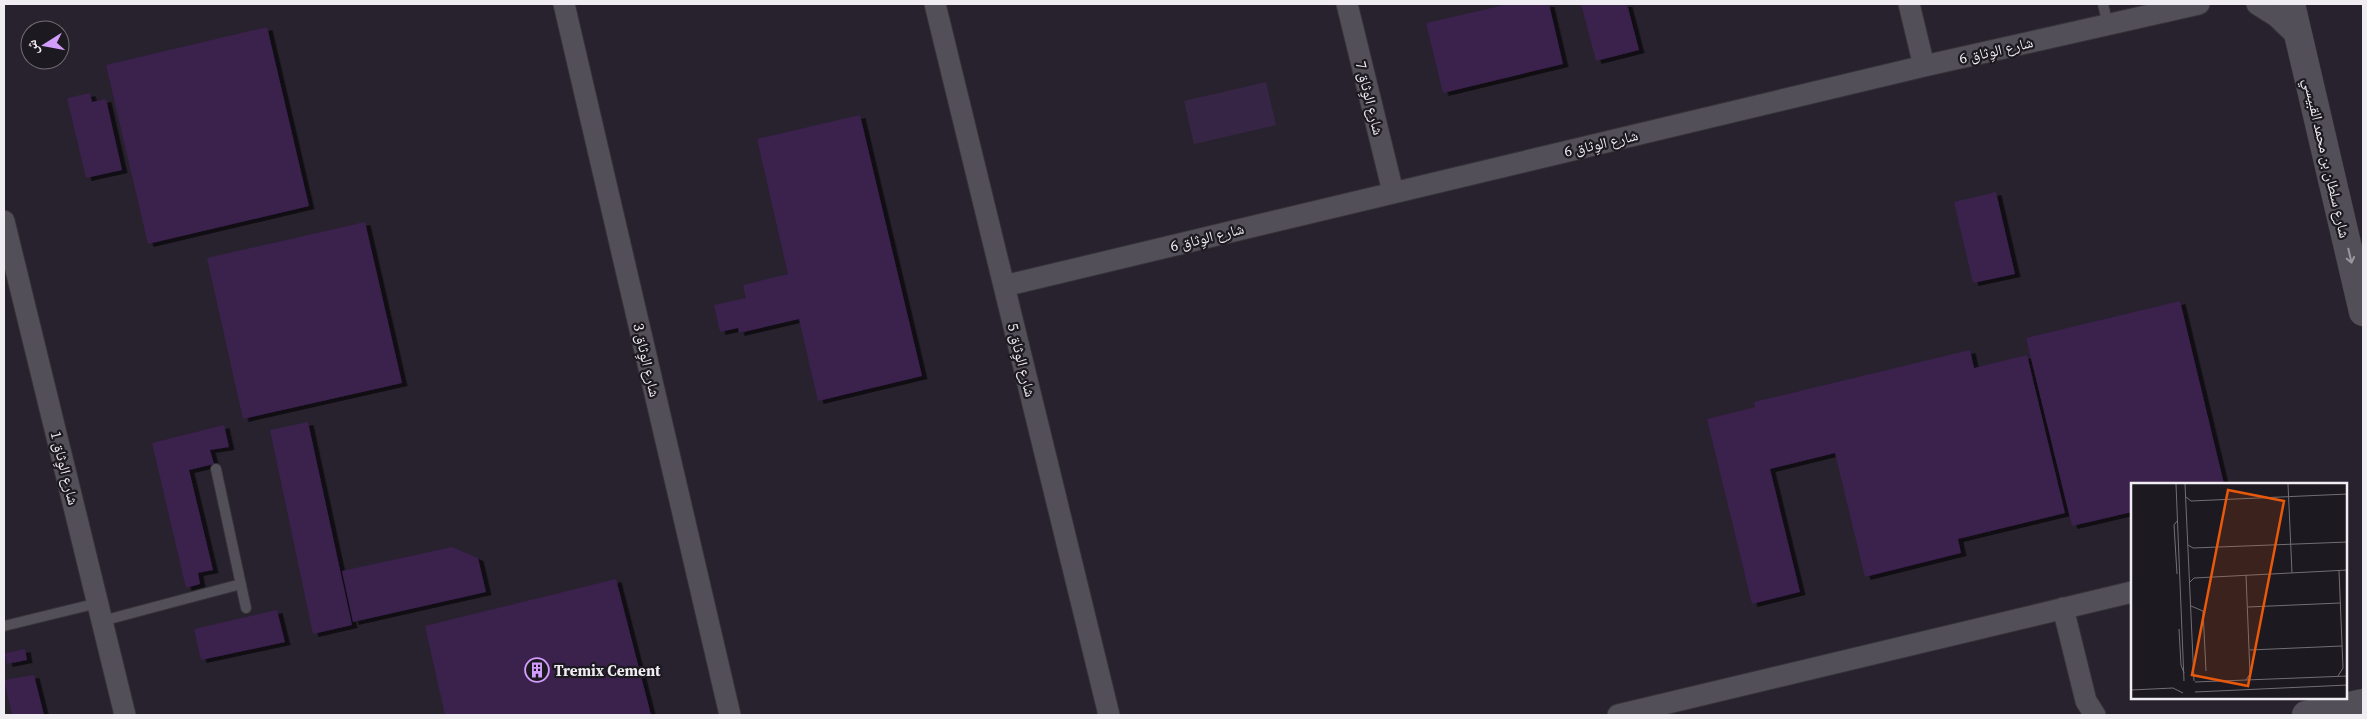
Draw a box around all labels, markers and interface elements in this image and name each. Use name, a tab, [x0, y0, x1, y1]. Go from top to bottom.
north arrow	[20, 20, 70, 70]
street label: شارع الوِثاق 6	[1957, 31, 2036, 70]
text: ش	[21, 38, 43, 57]
street label: شارع الوِثاق 7	[1350, 59, 1389, 138]
street label: شارع سلطان بن محمد القبيسي	[2297, 76, 2356, 241]
street label: شارع الوِثاق 6	[1562, 124, 1641, 163]
street label: شارع الوِثاق 6	[1168, 218, 1247, 257]
one-way arrow	[2346, 247, 2355, 263]
street label: شارع الوِثاق 3	[627, 321, 666, 400]
street label: شارع الوِثاق 5	[1002, 321, 1041, 400]
street label: شارع الوِثاق 1	[45, 429, 84, 508]
inset map	[2131, 483, 2347, 699]
building icon: Tremix Cement	[524, 657, 550, 683]
place label: Tremix Cement	[554, 660, 661, 681]

